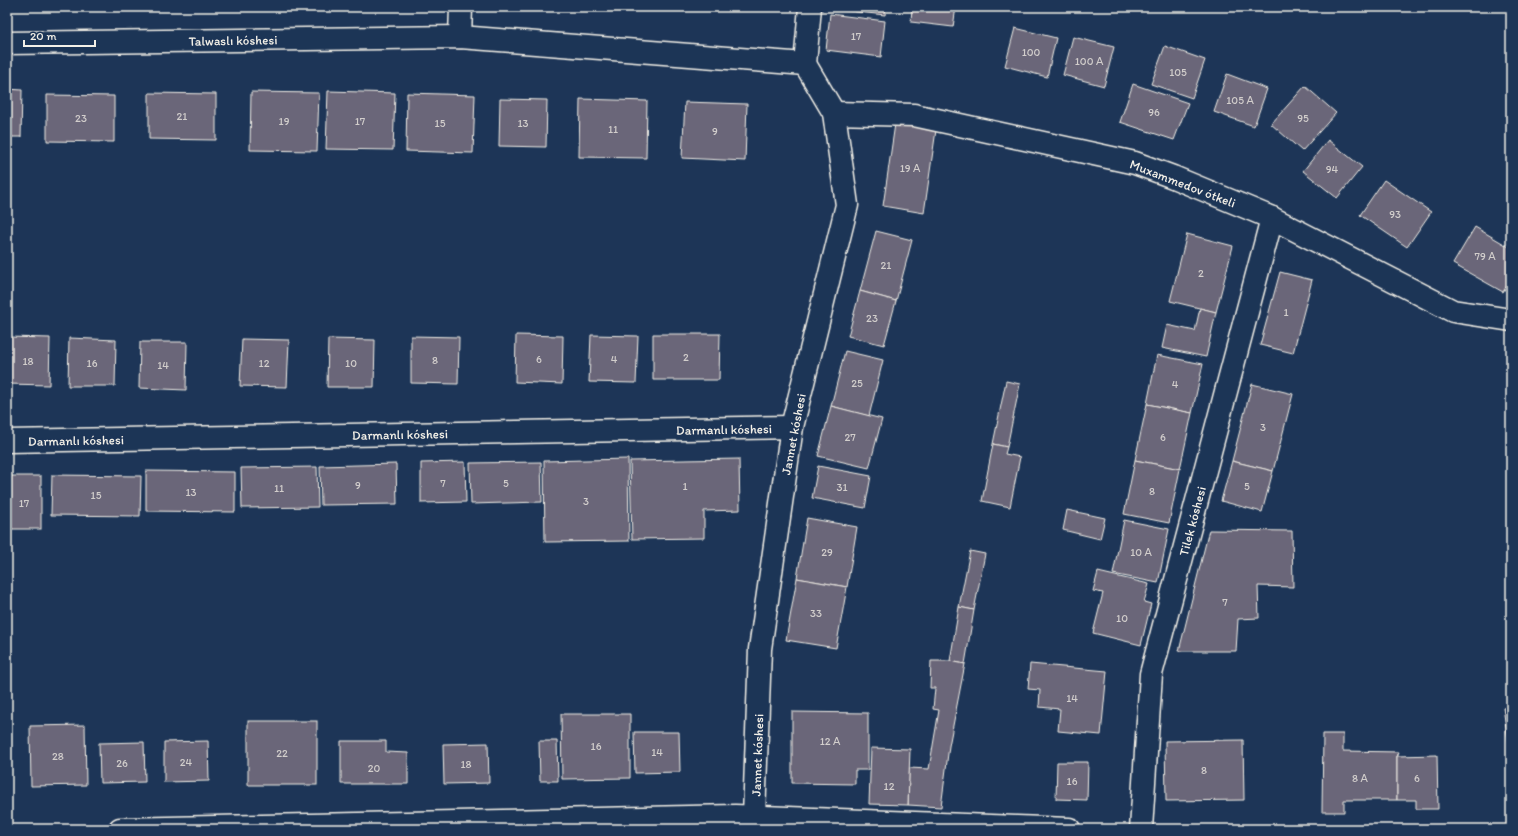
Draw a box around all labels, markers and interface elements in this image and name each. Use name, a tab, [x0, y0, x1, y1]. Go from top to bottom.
scale bar	[24, 22, 95, 48]
text: 20 m	[30, 29, 57, 43]
house number: 17	[851, 30, 862, 43]
street label: Talwaslı kóshesi	[188, 32, 278, 49]
house number: 100	[1022, 46, 1041, 59]
house number: 100 А	[1075, 55, 1104, 68]
house number: 105	[1169, 66, 1187, 79]
house number: 105 А	[1226, 94, 1254, 107]
house number: 96	[1148, 106, 1160, 119]
house number: 21	[177, 110, 187, 123]
house number: 23	[75, 112, 87, 125]
house number: 95	[1297, 112, 1309, 125]
house number: 19	[279, 115, 290, 128]
house number: 17	[355, 115, 366, 128]
house number: 15	[435, 117, 446, 130]
house number: 13	[517, 117, 529, 130]
house number: 11	[608, 123, 618, 136]
house number: 9	[712, 125, 718, 138]
street label: Muxammedov ótkeli	[1128, 156, 1238, 211]
house number: 19 А	[900, 162, 921, 175]
house number: 94	[1326, 163, 1339, 176]
house number: 93	[1389, 208, 1401, 221]
house number: 79 А	[1474, 250, 1496, 263]
house number: 21	[881, 259, 891, 272]
house number: 2	[1198, 267, 1204, 280]
house number: 1	[1283, 306, 1289, 319]
house number: 23	[866, 312, 878, 325]
house number: 2	[683, 351, 689, 364]
house number: 6	[536, 353, 542, 366]
house number: 4	[611, 353, 618, 366]
house number: 8	[432, 354, 438, 367]
house number: 18	[22, 355, 34, 368]
house number: 16	[87, 357, 98, 370]
house number: 12	[259, 357, 270, 370]
house number: 10	[345, 357, 357, 370]
house number: 14	[157, 359, 169, 372]
house number: 25	[851, 377, 863, 390]
house number: 4	[1172, 378, 1179, 391]
street label: Jannet kóshesi	[778, 392, 809, 476]
street label: Darmanlı kóshesi	[676, 421, 772, 438]
house number: 3	[1260, 421, 1266, 434]
street label: Darmanlı kóshesi	[352, 426, 448, 443]
house number: 27	[844, 431, 856, 444]
house number: 6	[1160, 431, 1166, 444]
street label: Darmanlı kóshesi	[28, 432, 124, 449]
house number: 7	[440, 477, 446, 490]
house number: 5	[503, 477, 509, 490]
house number: 9	[355, 479, 361, 492]
house number: 1	[682, 480, 688, 493]
house number: 5	[1244, 480, 1250, 493]
house number: 31	[836, 481, 848, 494]
house number: 11	[274, 482, 284, 495]
house number: 8	[1149, 485, 1155, 498]
street label: Tilek kóshesi	[1176, 485, 1209, 557]
house number: 13	[185, 486, 197, 499]
house number: 15	[91, 489, 102, 502]
house number: 3	[583, 495, 589, 508]
house number: 17	[19, 497, 30, 510]
house number: 29	[821, 546, 833, 559]
house number: 10 А	[1130, 546, 1153, 559]
house number: 7	[1222, 596, 1228, 609]
house number: 33	[810, 607, 822, 620]
house number: 10	[1116, 612, 1128, 625]
house number: 14	[1066, 692, 1078, 705]
street label: Jannet kóshesi	[749, 714, 766, 797]
house number: 12 А	[820, 735, 841, 748]
house number: 16	[591, 740, 602, 753]
house number: 14	[651, 746, 663, 759]
house number: 22	[276, 747, 288, 760]
house number: 28	[52, 750, 64, 763]
house number: 24	[180, 756, 193, 769]
house number: 26	[116, 757, 128, 770]
house number: 18	[460, 758, 472, 771]
house number: 20	[368, 762, 381, 775]
house number: 8	[1201, 764, 1207, 777]
house number: 8 А	[1352, 772, 1369, 785]
house number: 6	[1414, 772, 1420, 785]
house number: 16	[1067, 775, 1078, 788]
house number: 12	[884, 780, 895, 793]

